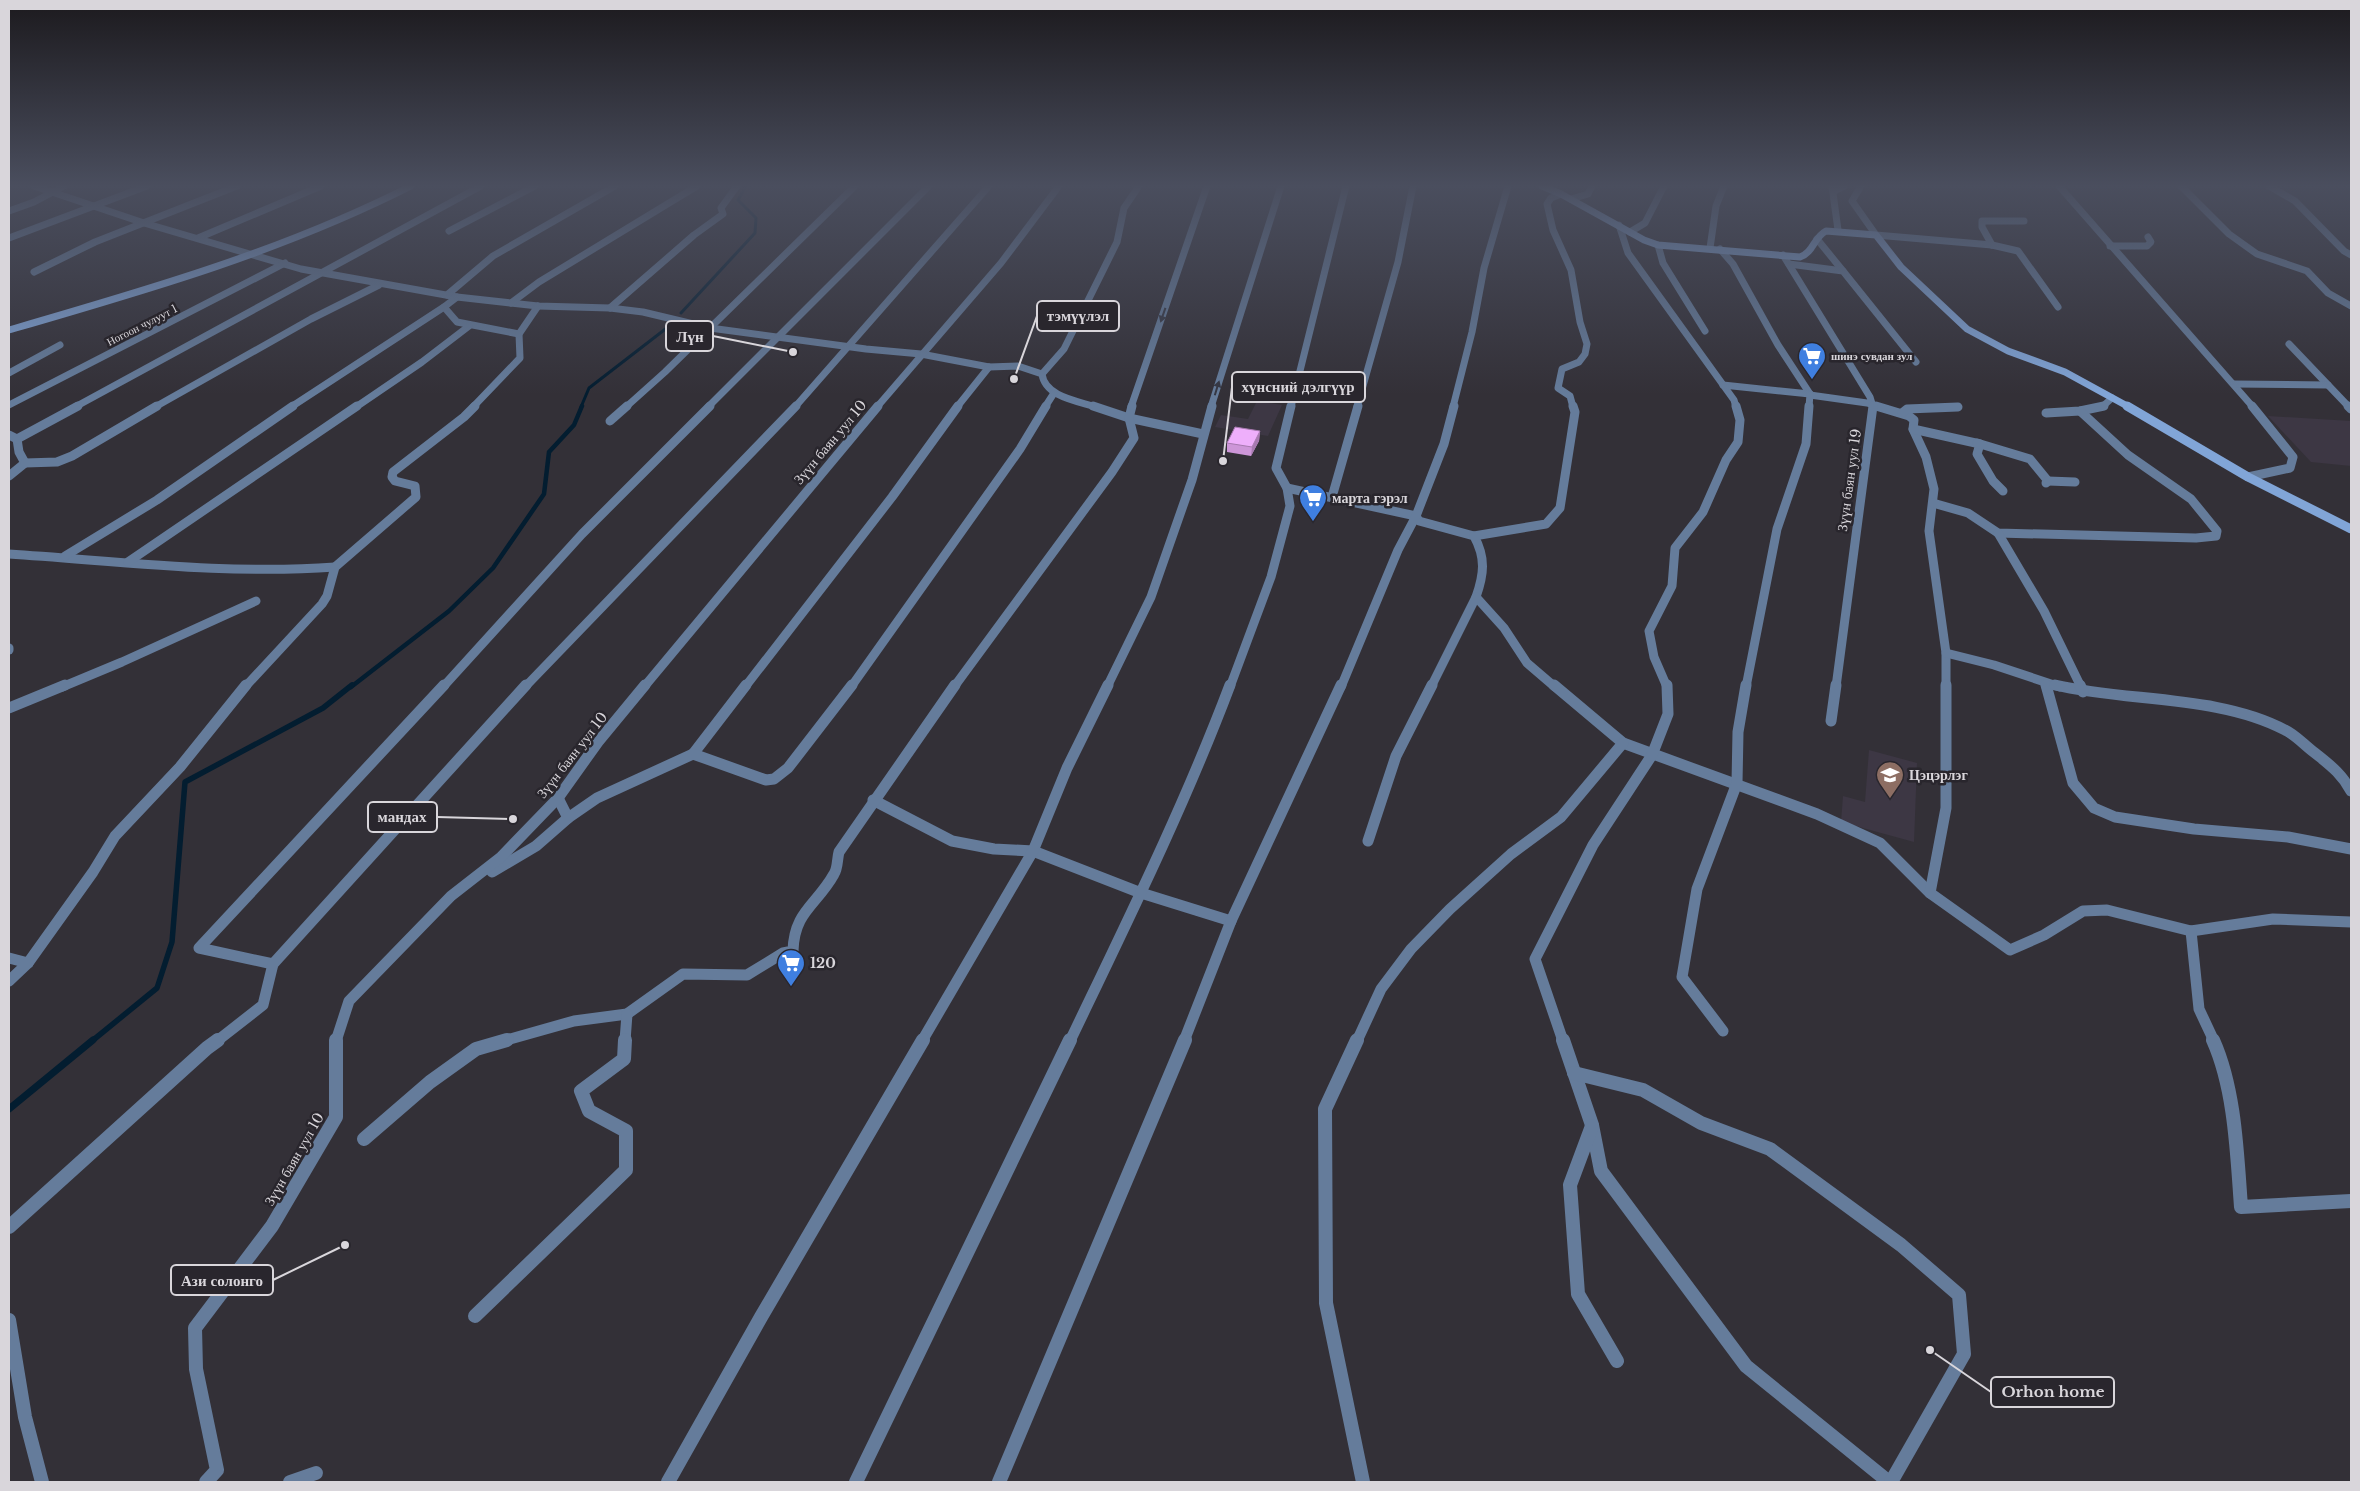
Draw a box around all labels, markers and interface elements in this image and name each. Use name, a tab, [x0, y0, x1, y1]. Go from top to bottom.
street label: Ногоон чулуут 1	[104, 301, 180, 349]
callout: тэмүүлэл	[1037, 301, 1119, 331]
text: тэмүүлэл	[1047, 306, 1110, 325]
one-way arrow	[1158, 308, 1166, 323]
callout: Лүн	[666, 321, 713, 351]
text: Лүн	[676, 327, 704, 346]
supermarket icon: шинэ сувдан зул	[1797, 341, 1827, 380]
place label: шинэ сувдан зул	[1831, 349, 1912, 363]
callout: хүнсний дэлгүүр	[1232, 372, 1365, 402]
text: хүнсний дэлгүүр	[1242, 377, 1354, 396]
one-way arrow	[1214, 380, 1222, 395]
street label: Зүүн баян уул 10	[790, 396, 870, 488]
street label: Зүүн баян уул 19	[1833, 428, 1865, 532]
supermarket icon: марта гэрэл	[1298, 483, 1328, 522]
place label: марта гэрэл	[1332, 489, 1408, 507]
street label: Зүүн баян уул 10	[533, 708, 611, 802]
school or university icon: Цэцэрлэг	[1875, 760, 1905, 799]
place label: Цэцэрлэг	[1909, 766, 1968, 784]
callout: мандах	[368, 802, 437, 832]
text: мандах	[378, 807, 427, 826]
supermarket icon: 120	[776, 948, 806, 987]
place label: 120	[810, 954, 836, 972]
street label: Зүүн баян уул 10	[260, 1109, 328, 1209]
callout: Ази солонго	[171, 1265, 273, 1295]
text: Ази солонго	[181, 1271, 263, 1290]
callout: Orhon home	[1991, 1377, 2114, 1407]
text: Orhon home	[2001, 1382, 2105, 1401]

